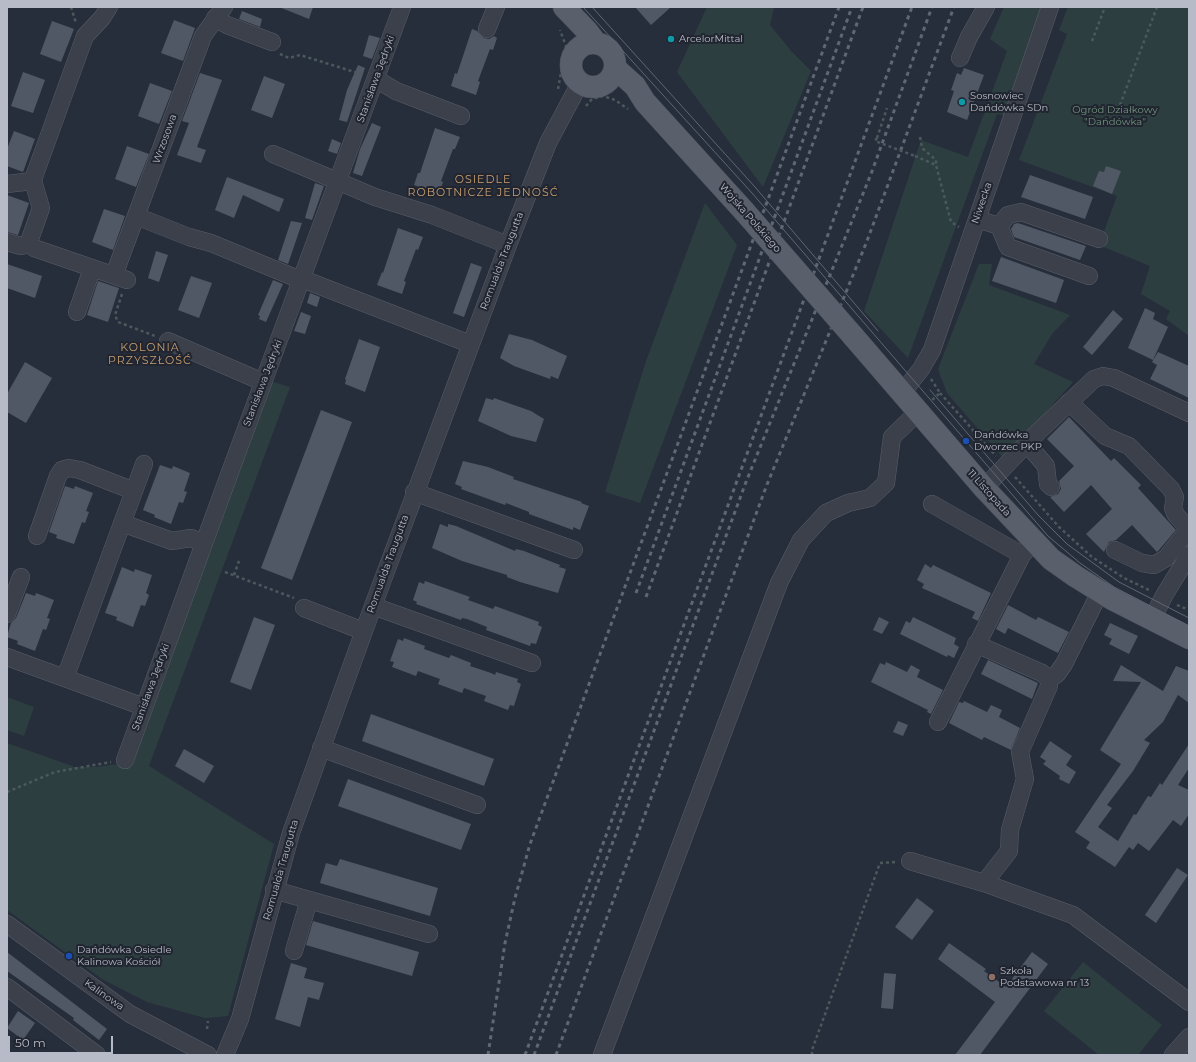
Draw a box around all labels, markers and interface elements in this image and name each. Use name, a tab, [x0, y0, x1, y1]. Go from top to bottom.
place label: ArcelorMittal	[679, 33, 743, 45]
street label: Stanisława Jędryki	[355, 34, 397, 124]
marker: ArcelorMittal	[666, 34, 676, 44]
place label: Sosnowiec Dańdówka SDn	[970, 90, 1048, 114]
marker: Sosnowiec Dańdówka SDn	[957, 97, 967, 107]
park label: Ogród Działkowy "Dańdówka"	[1072, 104, 1158, 128]
street label: Wrzosowa	[151, 113, 179, 165]
district label: OSIEDLE ROBOTNICZE JEDNOŚĆ	[407, 173, 559, 199]
street label: Wojska Polskiego	[717, 181, 783, 255]
street label: Niwecka	[969, 181, 995, 225]
street label: Romualda Traugutta	[478, 210, 526, 312]
street label: Stanisława Jędryki	[241, 338, 285, 428]
district label: KOLONIA PRZYSZŁOŚĆ	[108, 341, 192, 367]
place label: Dańdówka Dworzec PKP	[974, 429, 1042, 452]
marker: Dańdówka Dworzec PKP	[961, 436, 971, 446]
street label: 11 Listopada	[965, 467, 1013, 519]
street label: Romualda Traugutta	[365, 513, 411, 615]
street label: Stanisława Jędryki	[130, 642, 172, 732]
street label: Romualda Traugutta	[261, 818, 301, 922]
place label: Dańdówka Osiedle Kalinowa Kościół	[77, 944, 172, 968]
marker: Dańdówka Osiedle Kalinowa Kościół	[64, 951, 74, 961]
place label: Szkoła Podstawowa nr 13	[1000, 965, 1089, 988]
marker: Szkoła Podstawowa nr 13	[987, 972, 997, 982]
street label: Kalinowa	[82, 977, 126, 1013]
scale bar	[10, 1028, 115, 1054]
text: 50 m	[15, 1035, 46, 1050]

